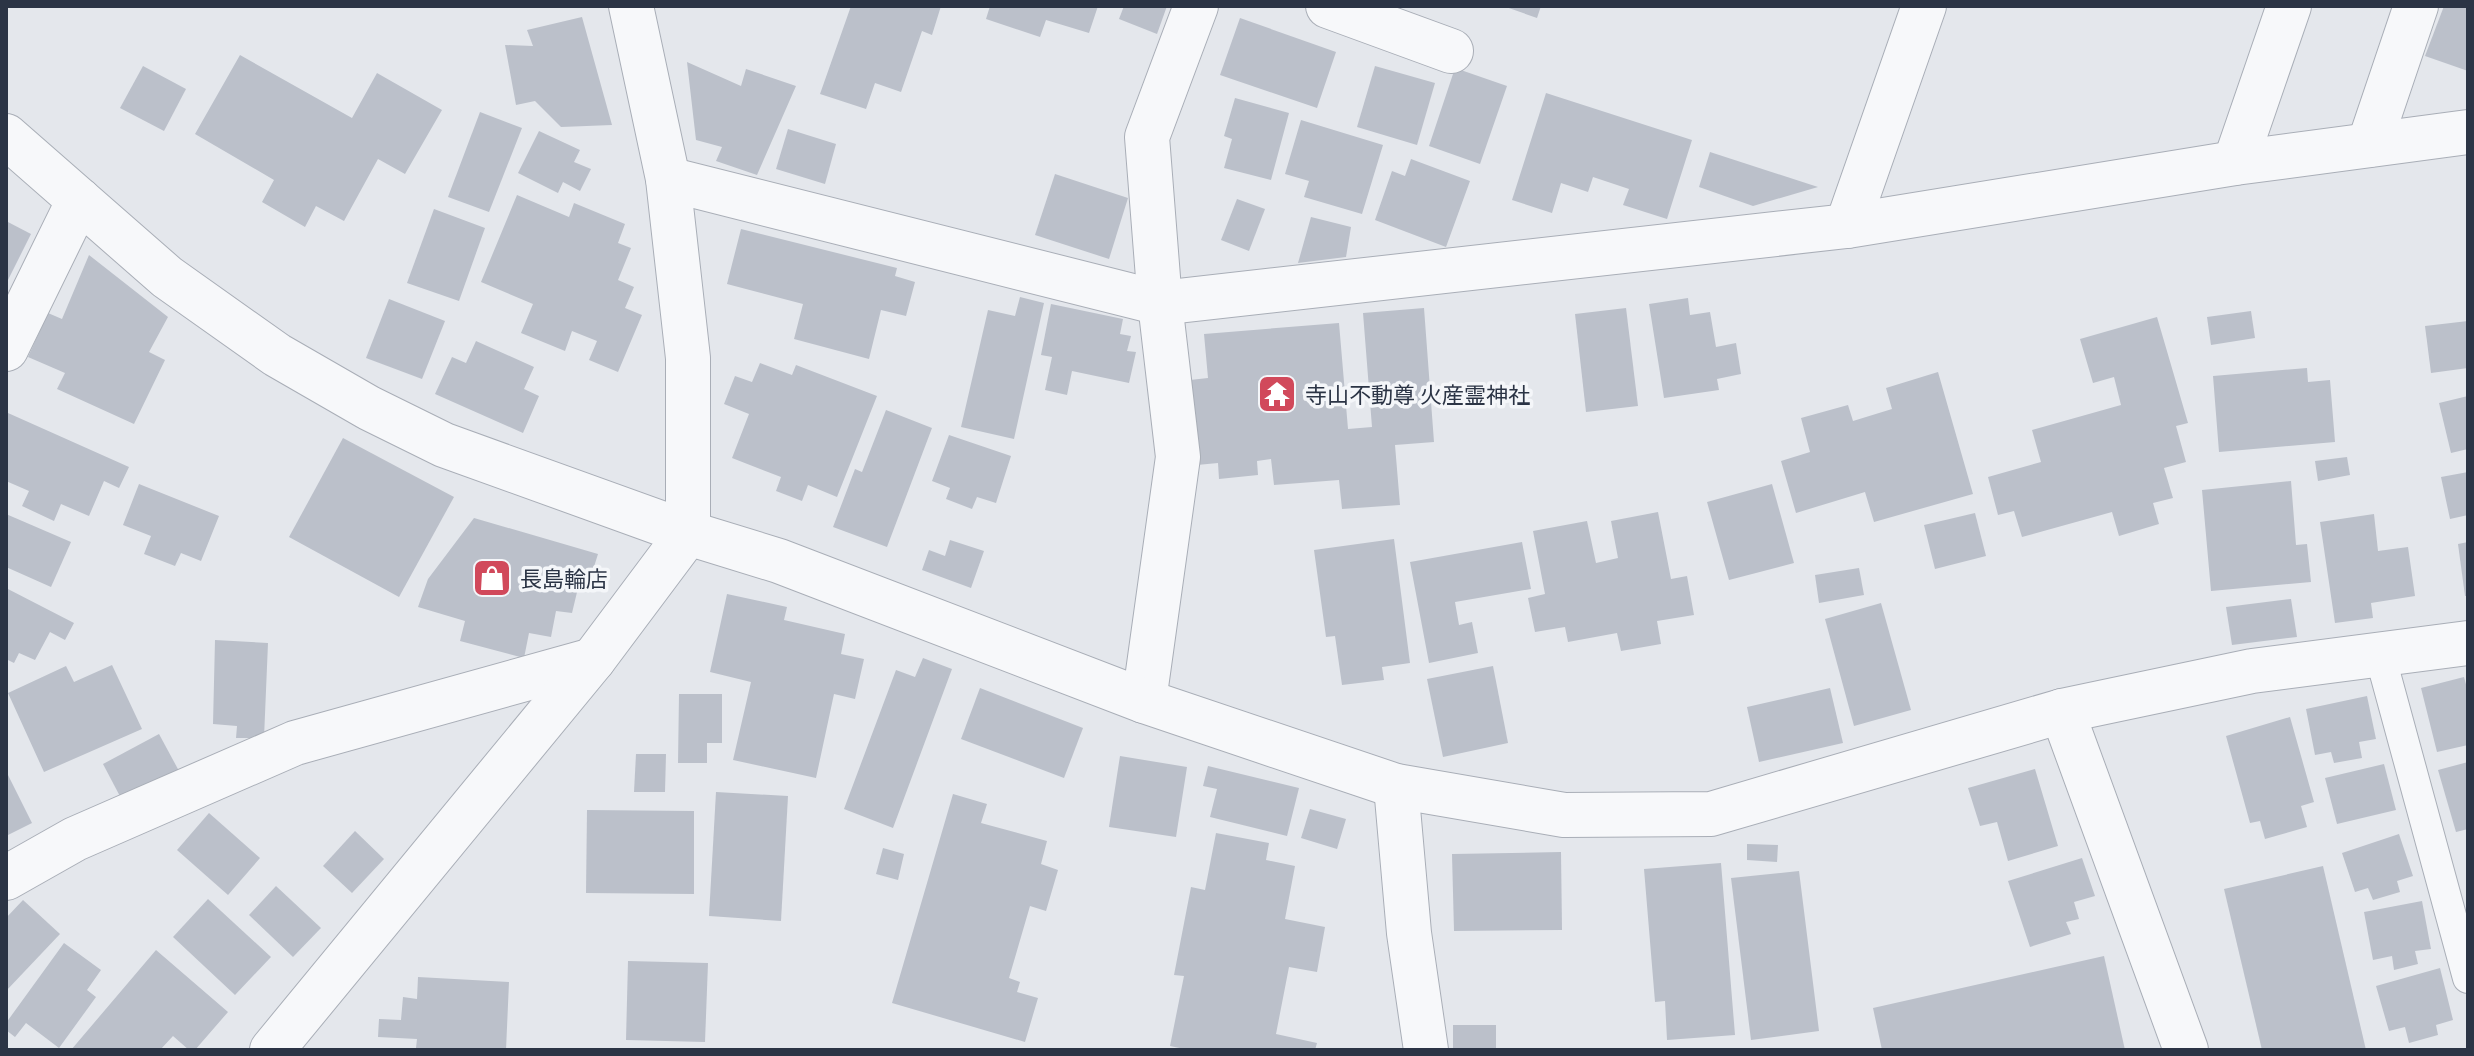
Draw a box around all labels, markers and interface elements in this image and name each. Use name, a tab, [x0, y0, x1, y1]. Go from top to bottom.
temple icon: 寺山不動尊 火産霊神社	[1256, 373, 1298, 415]
place label: 寺山不動尊 火産霊神社	[1305, 382, 1530, 407]
shop icon: 長島輪店	[471, 557, 513, 599]
place label: 長島輪店	[520, 566, 608, 591]

